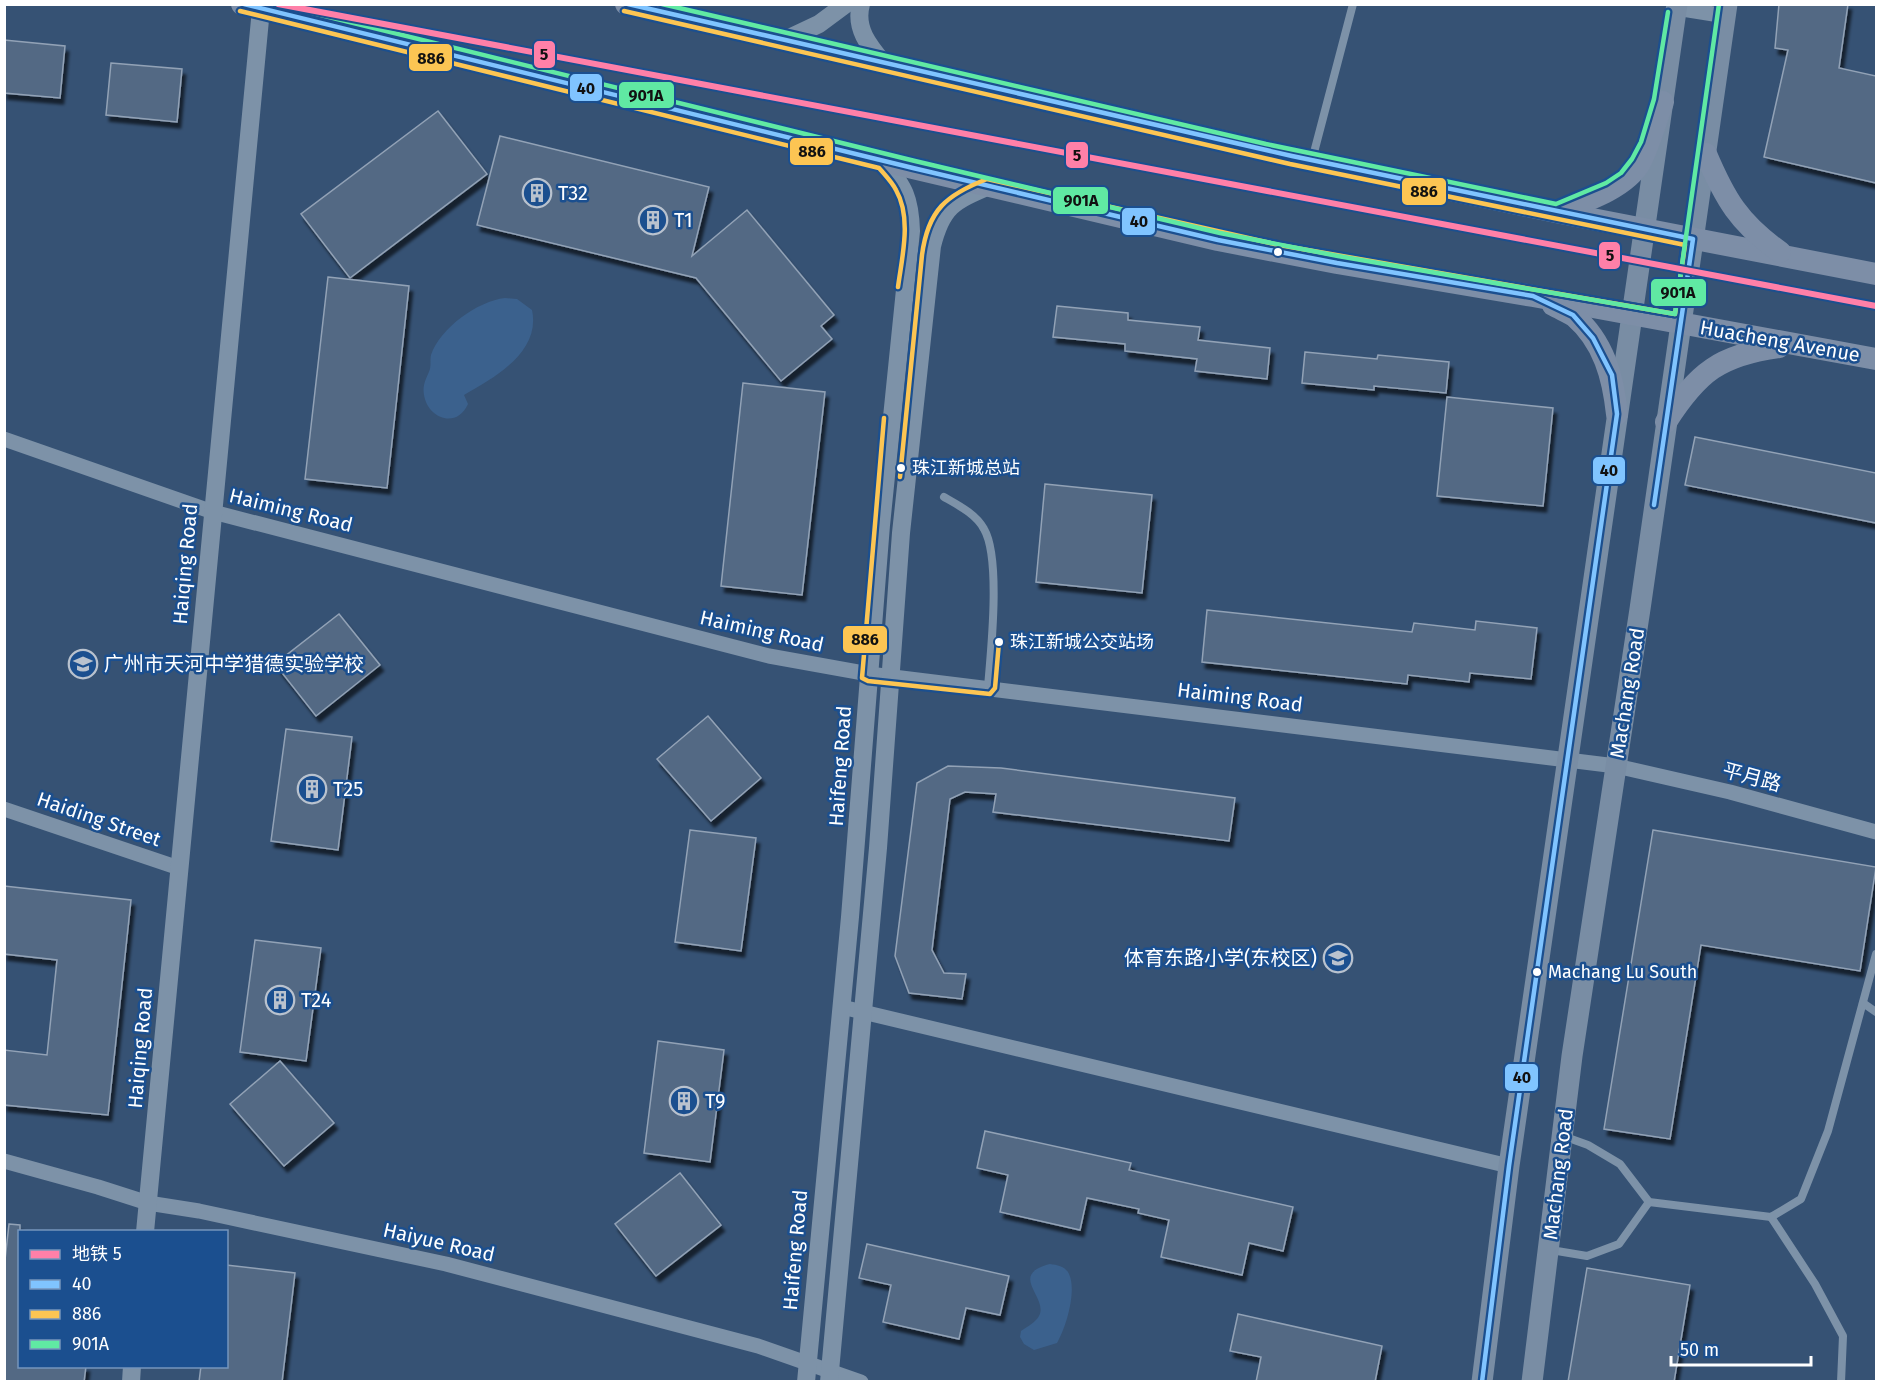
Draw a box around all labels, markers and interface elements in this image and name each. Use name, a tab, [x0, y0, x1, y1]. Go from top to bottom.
line badge: 5	[533, 40, 556, 69]
line badge: 886	[408, 43, 453, 72]
text: 5	[540, 45, 549, 64]
text: 886	[417, 49, 445, 68]
line badge: 40	[569, 73, 603, 102]
text: 40	[577, 79, 595, 98]
line badge: 901A	[618, 81, 675, 109]
text: 901A	[629, 86, 664, 105]
line badge: 886	[789, 137, 834, 166]
line badge: 5	[1065, 141, 1089, 169]
text: 886	[798, 142, 826, 161]
text: 5	[1073, 146, 1082, 165]
building icon: T32	[521, 177, 553, 209]
line badge: 886	[1401, 177, 1447, 206]
place label: T32	[558, 181, 588, 205]
text: 886	[1410, 182, 1438, 201]
line badge: 901A	[1052, 186, 1109, 215]
text: 901A	[1064, 191, 1099, 210]
building icon: T1	[637, 204, 669, 236]
line badge: 40	[1121, 207, 1156, 236]
place label: T1	[674, 208, 693, 232]
text: 40	[1130, 212, 1148, 231]
line badge: 5	[1598, 241, 1621, 270]
unlabelled marker	[1272, 246, 1284, 258]
text: 5	[1606, 246, 1615, 265]
line badge: 901A	[1650, 278, 1707, 307]
text: 901A	[1661, 283, 1696, 302]
street label: Huacheng Avenue	[1698, 315, 1862, 367]
line badge: 40	[1592, 456, 1626, 485]
place label: 珠江新城总站	[912, 457, 1020, 479]
text: 40	[1600, 461, 1618, 480]
marker: 珠江新城总站	[895, 462, 907, 474]
street label: Haiming Road	[227, 483, 355, 537]
street label: Haiqing Road	[168, 503, 202, 625]
street label: Haiming Road	[698, 605, 826, 657]
line badge: 886	[842, 625, 888, 654]
street label: Machang Road	[1605, 626, 1649, 760]
text: 886	[851, 630, 879, 649]
place label: 珠江新城公交站场	[1010, 631, 1154, 653]
marker: 珠江新城公交站场	[993, 636, 1005, 648]
school or university icon: 广州市天河中学猎德实验学校	[67, 648, 99, 680]
place label: 广州市天河中学猎德实验学校	[104, 652, 364, 676]
street label: Haiming Road	[1176, 677, 1304, 717]
street label: Haifeng Road	[824, 705, 856, 827]
street label: 平月路	[1720, 758, 1784, 796]
building icon: T25	[296, 773, 328, 805]
place label: T25	[333, 777, 363, 801]
street label: Haiding Street	[34, 787, 165, 852]
school or university icon: 体育东路小学(东校区)	[1322, 942, 1354, 974]
place label: 体育东路小学(东校区)	[1124, 946, 1317, 970]
place label: Machang Lu South	[1548, 961, 1697, 983]
marker: Machang Lu South	[1531, 966, 1543, 978]
building icon: T24	[264, 984, 296, 1016]
street label: Haiqing Road	[123, 987, 157, 1109]
place label: T24	[301, 988, 332, 1012]
line badge: 40	[1504, 1063, 1539, 1092]
text: 40	[1513, 1068, 1531, 1087]
building icon: T9	[668, 1085, 700, 1117]
place label: T9	[705, 1089, 725, 1113]
street label: Machang Road	[1538, 1107, 1578, 1241]
street label: Haifeng Road	[778, 1189, 812, 1311]
street label: Haiyue Road	[381, 1217, 497, 1267]
legend	[18, 1230, 228, 1368]
text: 地铁 5	[72, 1243, 122, 1265]
text: 40	[72, 1273, 92, 1295]
text: 886	[72, 1303, 101, 1325]
scale bar	[1671, 1329, 1810, 1367]
text: 901A	[72, 1333, 110, 1355]
text: 50 m	[1680, 1339, 1719, 1361]

